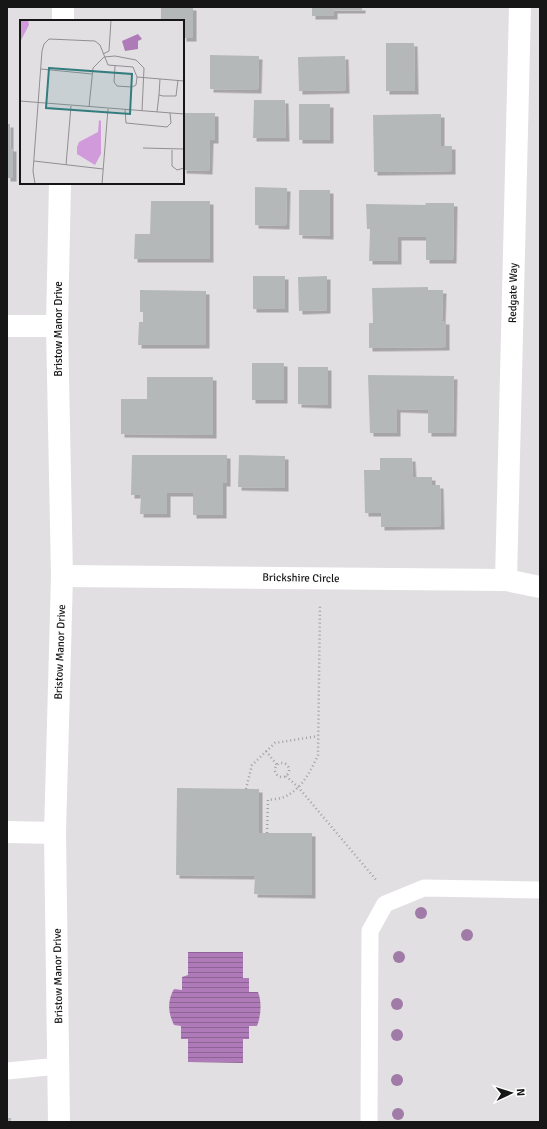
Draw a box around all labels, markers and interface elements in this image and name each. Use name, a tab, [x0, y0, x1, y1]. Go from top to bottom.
inset map	[20, 20, 184, 184]
street label: Redgate Way	[506, 262, 520, 323]
street label: Bristow Manor Drive	[52, 281, 65, 377]
street label: Brickshire Circle	[262, 571, 340, 585]
street label: Bristow Manor Drive	[52, 604, 68, 700]
street label: Bristow Manor Drive	[51, 928, 65, 1024]
north arrow	[491, 1073, 531, 1113]
text: N	[514, 1088, 527, 1097]

